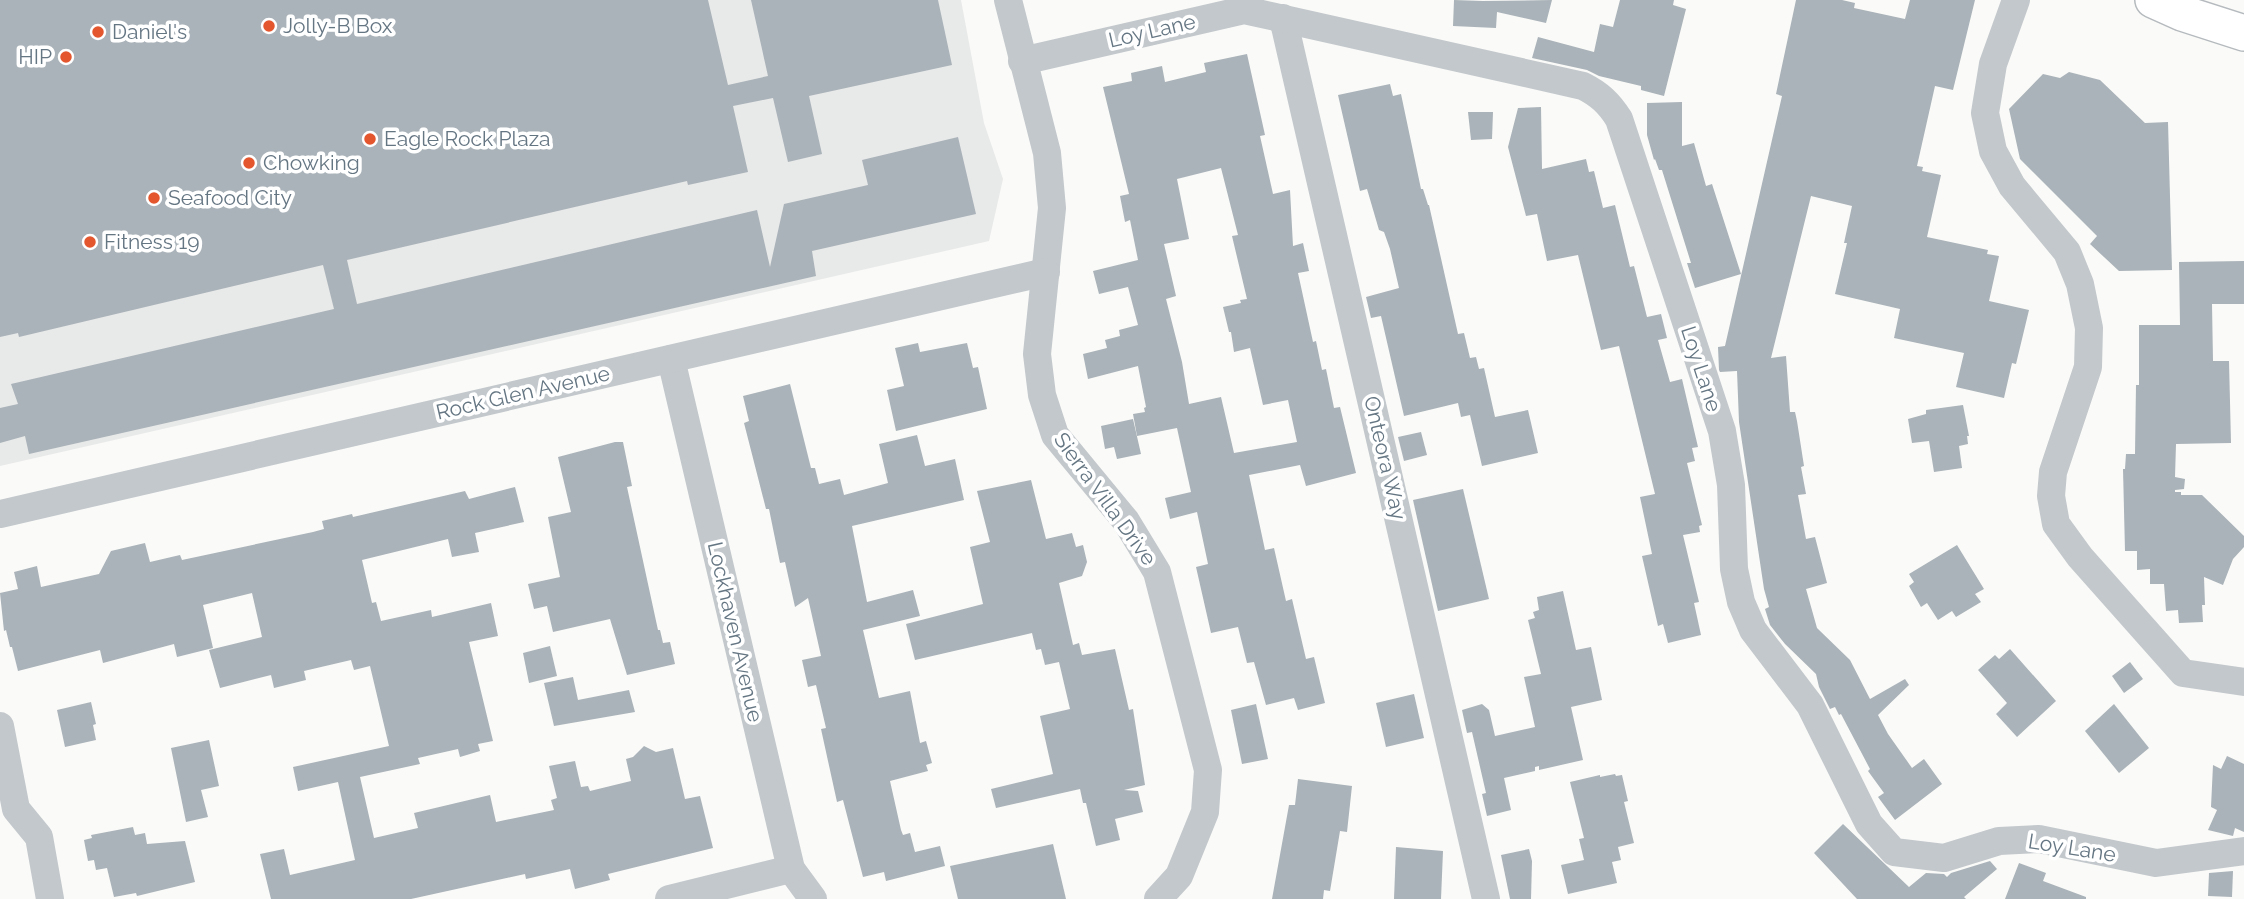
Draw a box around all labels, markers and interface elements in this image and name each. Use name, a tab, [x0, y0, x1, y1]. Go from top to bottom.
street label: Loy Lane	[1106, 8, 1198, 53]
place label: Jolly-B Box	[283, 13, 393, 38]
marker: Jolly-B Box	[261, 18, 277, 34]
place label: Daniel's	[112, 19, 187, 44]
marker: Daniel's	[90, 24, 106, 40]
place label: HIP	[18, 44, 52, 69]
marker: HIP	[58, 49, 74, 65]
place label: Eagle Rock Plaza	[384, 126, 550, 151]
marker: Eagle Rock Plaza	[362, 131, 378, 147]
place label: Chowking	[263, 150, 360, 175]
marker: Chowking	[241, 155, 257, 171]
place label: Seafood City	[168, 185, 292, 210]
marker: Seafood City	[146, 190, 162, 206]
place label: Fitness 19	[104, 229, 200, 254]
marker: Fitness 19	[82, 234, 98, 250]
street label: Loy Lane	[1676, 323, 1727, 415]
street label: Rock Glen Avenue	[434, 360, 612, 425]
street label: Onteora Way	[1359, 394, 1412, 522]
street label: Sierra Villa Drive	[1049, 428, 1162, 570]
street label: Lockhaven Avenue	[703, 539, 768, 724]
street label: Loy Lane	[2026, 828, 2118, 867]

